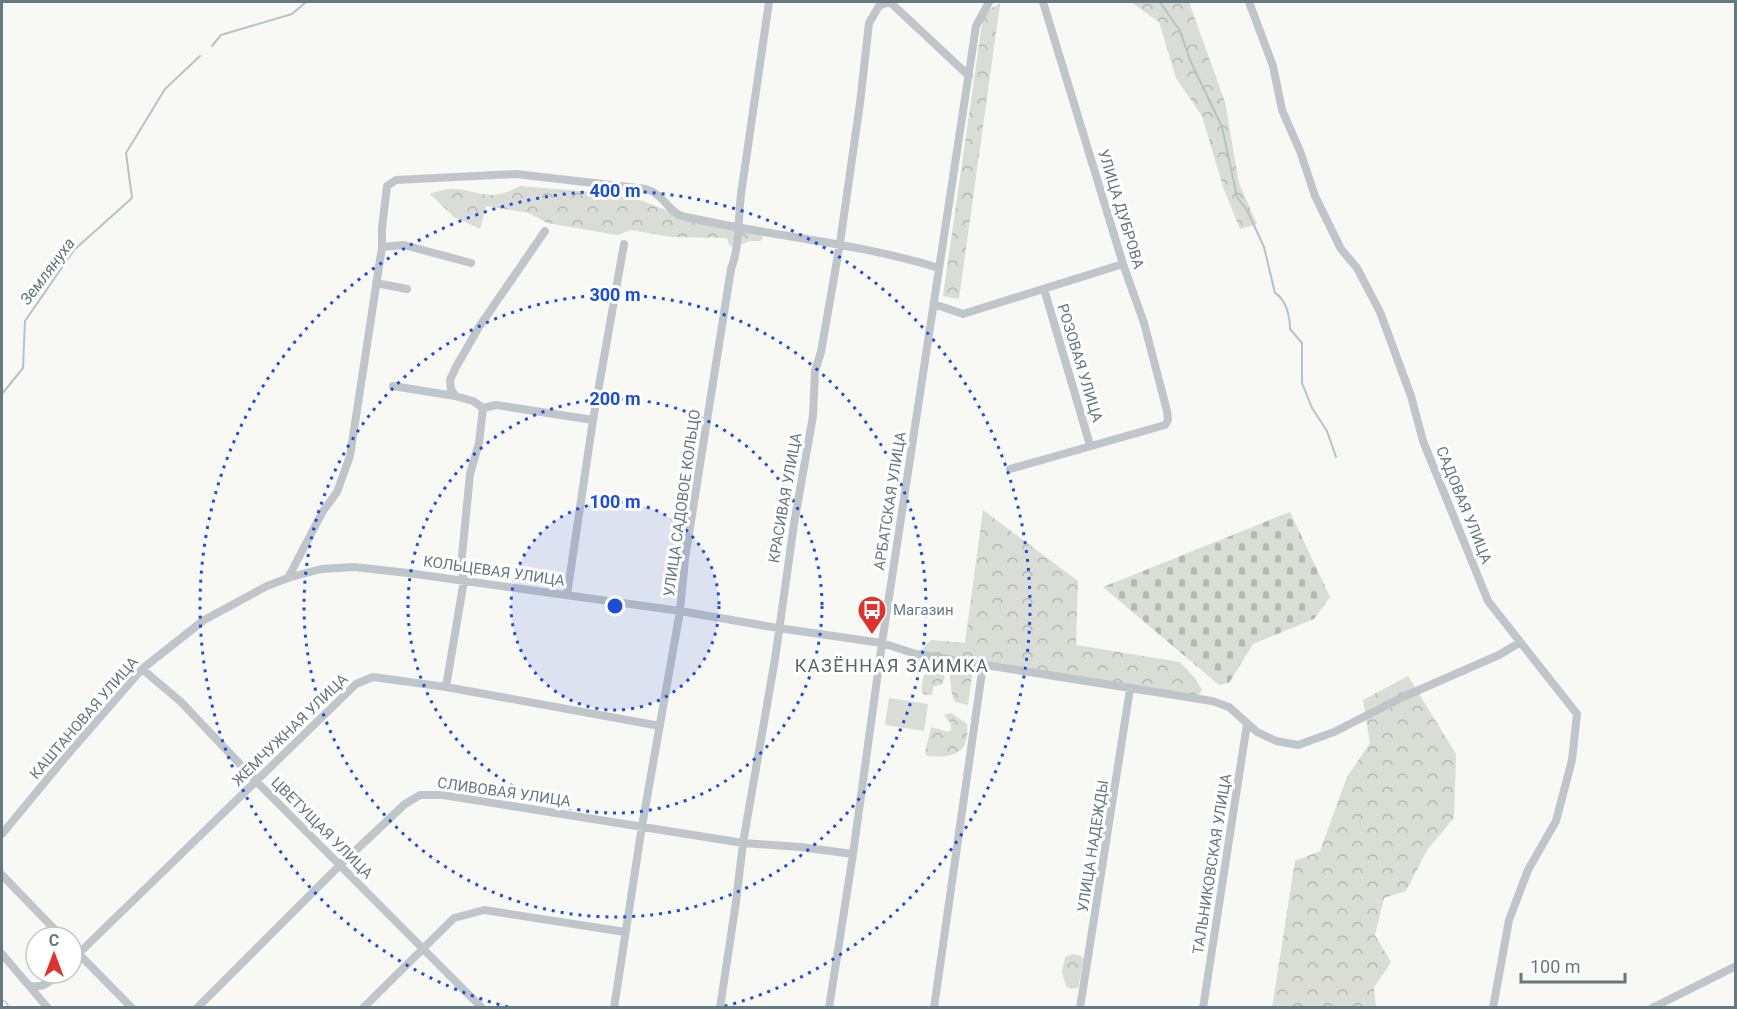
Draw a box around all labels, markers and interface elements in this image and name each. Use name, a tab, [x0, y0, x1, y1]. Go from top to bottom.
street label: УЛИЦА ДУБРОВА	[1094, 147, 1148, 271]
text: 400 m	[589, 180, 641, 201]
water label: Землянуха	[16, 234, 79, 309]
text: 300 m	[589, 284, 641, 305]
street label: РОЗОВАЯ УЛИЦА	[1053, 302, 1107, 424]
text: 200 m	[589, 388, 641, 409]
street label: УЛИЦА САДОВОЕ КОЛЬЦО	[660, 408, 704, 598]
street label: АРБАТСКАЯ УЛИЦА	[870, 430, 910, 572]
street label: КРАСИВАЯ УЛИЦА	[765, 431, 805, 565]
street label: САДОВАЯ УЛИЦА	[1432, 444, 1496, 566]
text: 100 m	[589, 491, 641, 512]
street label: КОЛЬЦЕВАЯ УЛИЦА	[422, 552, 566, 590]
bus stop icon: Магазин	[856, 594, 888, 636]
centre of rings	[605, 596, 625, 616]
place label: Магазин	[893, 601, 954, 619]
street label: КАШТАНОВАЯ УЛИЦА	[26, 653, 142, 783]
district label: КАЗЁННАЯ ЗАИМКА	[795, 655, 989, 676]
street label: ЖЕМЧУЖНАЯ УЛИЦА	[229, 670, 352, 790]
street label: ТАЛЬНИКОВСКАЯ УЛИЦА	[1189, 772, 1235, 956]
street label: ЦВЕТУЩАЯ УЛИЦА	[267, 773, 377, 883]
street label: СЛИВОВАЯ УЛИЦА	[436, 774, 572, 810]
street label: УЛИЦА НАДЕЖДЫ	[1074, 779, 1112, 913]
north arrow	[24, 925, 84, 985]
text: С	[49, 931, 59, 950]
scale bar	[1521, 946, 1624, 984]
text: 100 m	[1530, 956, 1581, 977]

